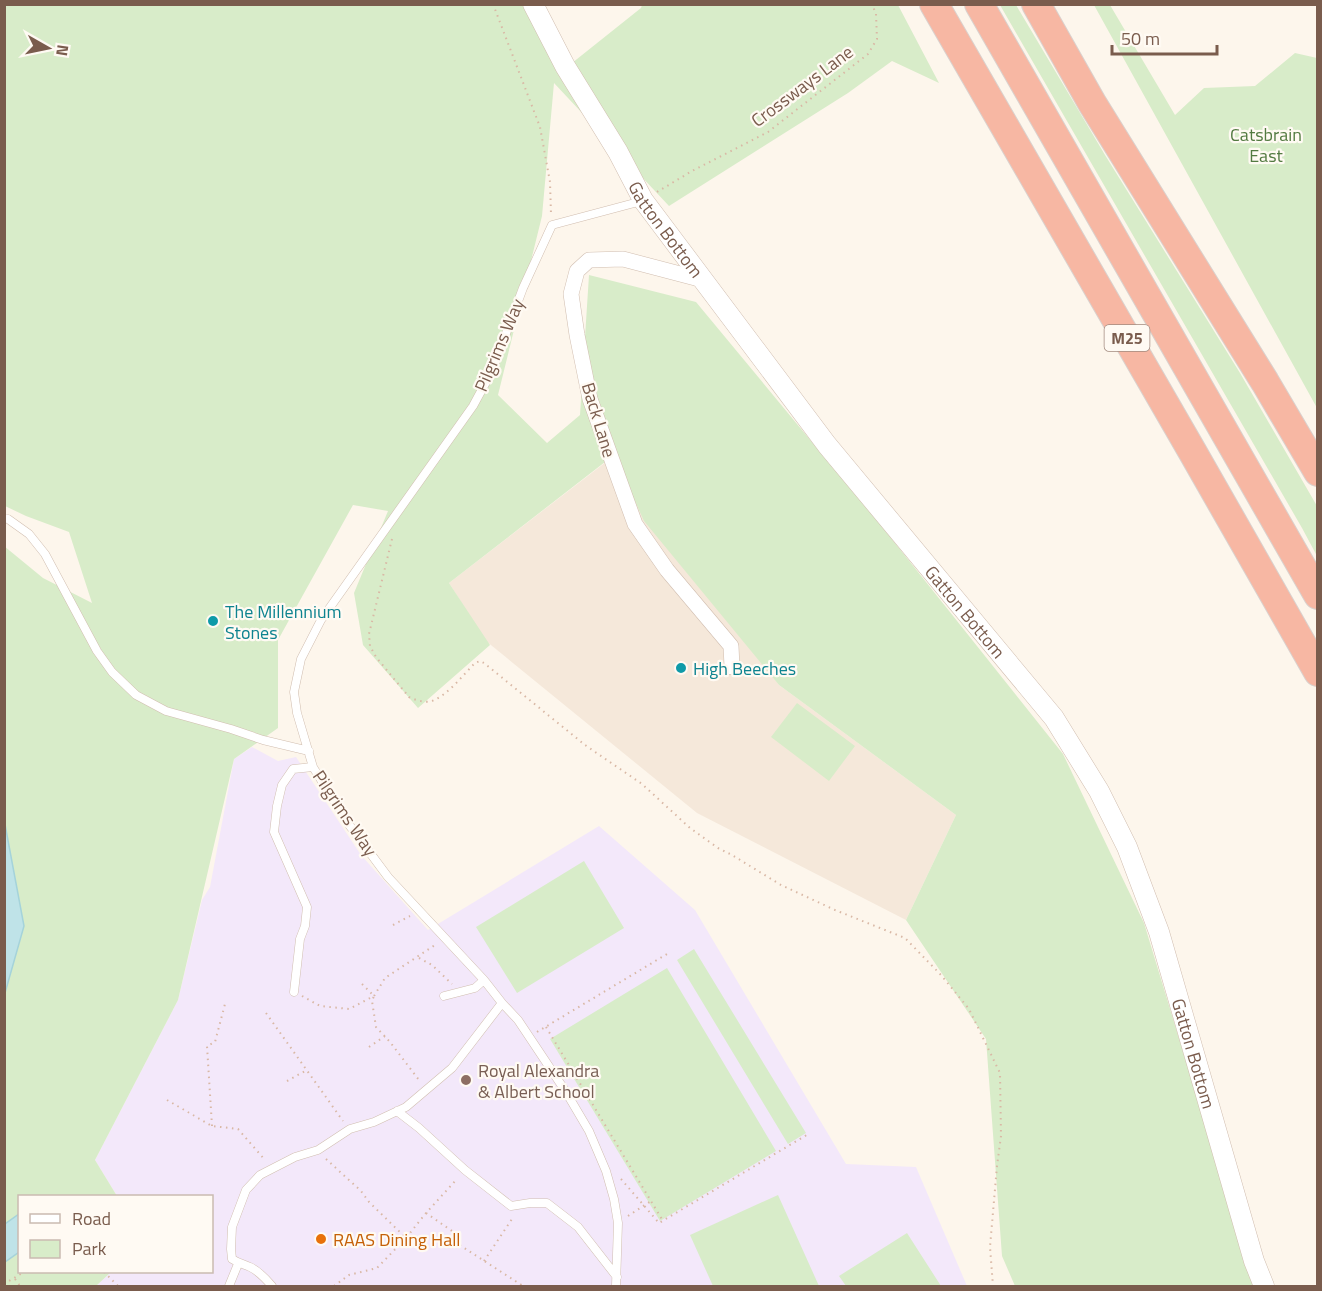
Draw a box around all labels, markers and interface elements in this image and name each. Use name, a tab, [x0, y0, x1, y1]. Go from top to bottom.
north arrow	[18, 18, 78, 78]
scale bar	[1112, 18, 1217, 56]
text: 50 m	[1121, 25, 1160, 52]
street label: Crossways Lane	[745, 39, 859, 133]
text: N	[50, 43, 76, 58]
park label: Catsbrain East	[1230, 121, 1302, 169]
street label: Gatton Bottom	[622, 176, 710, 283]
street label: Pilgrims Way	[467, 294, 531, 396]
road number: M25	[1104, 325, 1150, 351]
street label: Back Lane	[575, 379, 623, 461]
street label: Gatton Bottom	[919, 559, 1012, 664]
place label: The Millennium Stones	[225, 598, 342, 646]
marker: The Millennium Stones	[206, 614, 220, 628]
place label: High Beeches	[693, 655, 796, 682]
marker: High Beeches	[674, 661, 688, 675]
street label: Pilgrims Way	[306, 764, 384, 862]
street label: Gatton Bottom	[1165, 995, 1223, 1112]
place label: Royal Alexandra & Albert School	[478, 1057, 599, 1105]
marker: Royal Alexandra & Albert School	[459, 1073, 473, 1087]
legend	[18, 1195, 213, 1273]
text: Road	[72, 1205, 111, 1232]
place label: RAAS Dining Hall	[333, 1226, 461, 1253]
marker: RAAS Dining Hall	[314, 1232, 328, 1246]
text: Park	[72, 1235, 107, 1262]

